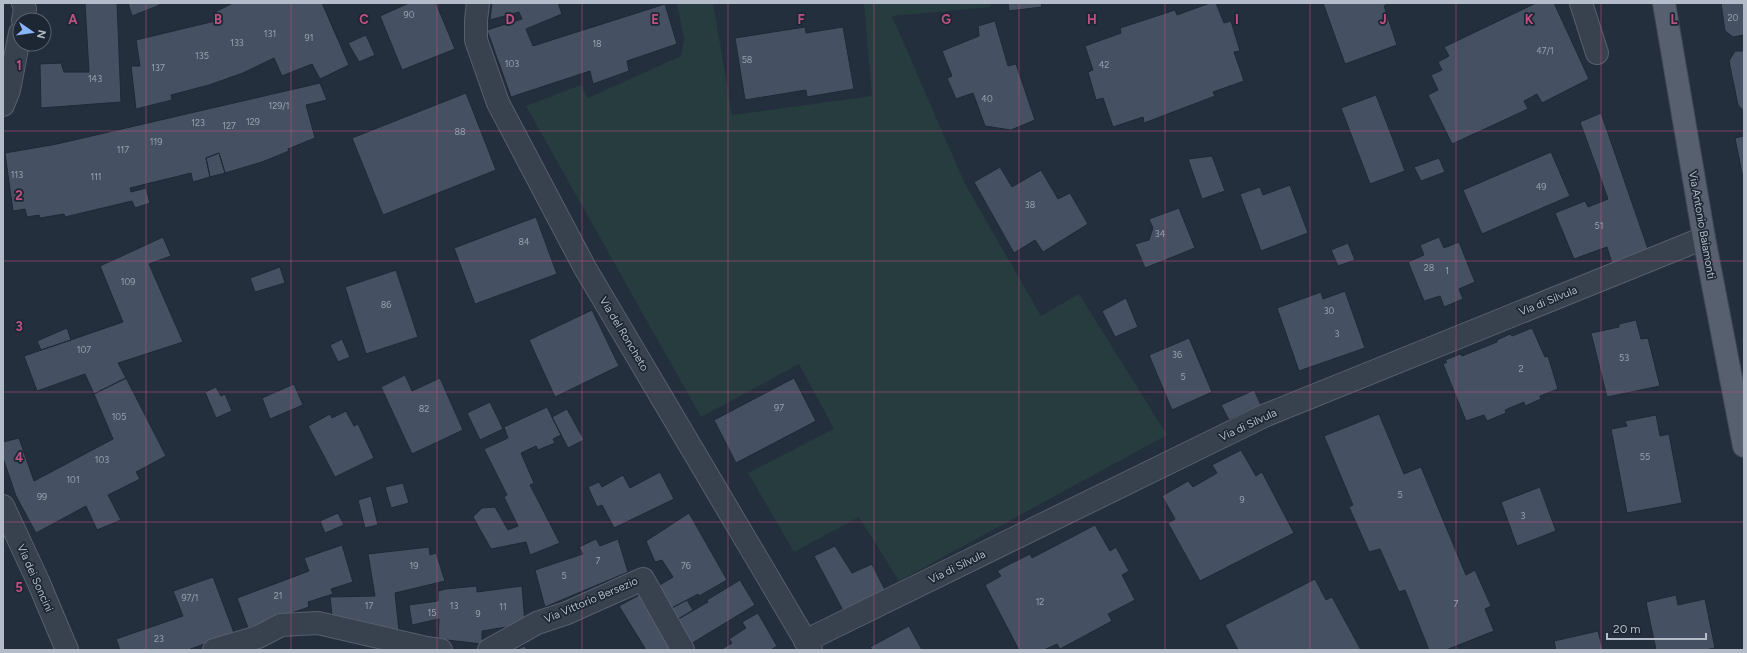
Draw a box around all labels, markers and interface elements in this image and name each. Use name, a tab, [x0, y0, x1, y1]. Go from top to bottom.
house number: 90	[404, 9, 415, 20]
north arrow	[12, 12, 52, 52]
text: A	[68, 12, 78, 27]
text: B	[214, 12, 222, 27]
text: C	[359, 12, 369, 27]
text: D	[505, 12, 515, 27]
text: E	[651, 12, 659, 27]
text: F	[797, 12, 805, 27]
text: G	[941, 12, 951, 27]
text: H	[1087, 12, 1097, 27]
text: I	[1235, 12, 1239, 27]
text: J	[1379, 12, 1387, 27]
text: K	[1525, 12, 1534, 27]
text: L	[1671, 12, 1678, 27]
house number: 20	[1728, 12, 1739, 23]
house number: 131	[264, 28, 276, 39]
text: N	[34, 29, 49, 40]
house number: 91	[305, 32, 313, 43]
house number: 133	[230, 37, 244, 48]
house number: 18	[592, 38, 602, 49]
house number: 47/1	[1536, 45, 1554, 56]
house number: 135	[195, 50, 209, 61]
house number: 58	[742, 54, 753, 65]
text: 1	[16, 58, 22, 73]
house number: 103	[505, 58, 519, 69]
house number: 42	[1099, 59, 1109, 70]
house number: 137	[151, 62, 165, 73]
house number: 143	[88, 73, 102, 84]
house number: 40	[981, 93, 993, 104]
house number: 129/1	[268, 100, 290, 111]
house number: 129	[246, 116, 260, 127]
house number: 123	[191, 117, 205, 128]
house number: 127	[222, 120, 236, 131]
house number: 88	[454, 126, 466, 137]
house number: 119	[150, 136, 162, 147]
house number: 117	[117, 144, 129, 155]
house number: 113	[11, 169, 23, 180]
street label: Via Antonio Baiamonti	[1686, 170, 1718, 280]
house number: 111	[90, 171, 102, 182]
house number: 49	[1536, 181, 1546, 192]
text: 2	[15, 188, 23, 203]
house number: 38	[1025, 199, 1036, 210]
house number: 51	[1595, 220, 1603, 231]
house number: 34	[1155, 228, 1166, 239]
house number: 84	[518, 236, 530, 247]
house number: 28	[1424, 262, 1435, 273]
house number: 1	[1445, 265, 1449, 276]
house number: 109	[121, 276, 135, 287]
street label: Via di Silvula	[1517, 283, 1579, 319]
street label: Via del Roncheto	[597, 295, 651, 373]
house number: 86	[381, 299, 391, 310]
house number: 30	[1324, 305, 1335, 316]
text: 3	[15, 319, 23, 334]
house number: 3	[1335, 328, 1340, 339]
house number: 107	[77, 344, 91, 355]
house number: 36	[1172, 349, 1182, 360]
house number: 53	[1619, 352, 1629, 363]
house number: 2	[1518, 363, 1524, 374]
house number: 5	[1180, 371, 1186, 382]
house number: 97	[774, 402, 784, 413]
house number: 82	[419, 403, 429, 414]
street label: Via di Silvula	[1217, 406, 1279, 444]
house number: 105	[112, 411, 126, 422]
text: 4	[15, 450, 23, 465]
house number: 55	[1640, 451, 1650, 462]
house number: 103	[95, 454, 109, 465]
house number: 101	[66, 474, 80, 485]
house number: 5	[1397, 489, 1403, 500]
house number: 99	[37, 491, 47, 502]
house number: 9	[1239, 494, 1245, 505]
house number: 3	[1521, 510, 1526, 521]
street label: Via dei Soncini	[14, 542, 56, 614]
street label: Via di Silvula	[926, 548, 988, 586]
house number: 7	[596, 555, 601, 566]
house number: 19	[410, 560, 418, 571]
house number: 76	[681, 560, 691, 571]
house number: 5	[561, 570, 567, 581]
street label: Via Vittorio Bersezio	[542, 574, 640, 626]
text: 5	[15, 580, 23, 595]
house number: 21	[274, 590, 282, 601]
house number: 97/1	[181, 592, 199, 603]
house number: 12	[1036, 596, 1044, 607]
house number: 7	[1454, 598, 1459, 609]
house number: 17	[365, 600, 373, 611]
house number: 13	[450, 600, 458, 611]
house number: 11	[499, 601, 507, 612]
house number: 15	[428, 607, 436, 618]
house number: 9	[475, 608, 481, 619]
scale bar	[1607, 615, 1706, 641]
text: 20 m	[1613, 622, 1641, 636]
house number: 23	[154, 633, 164, 644]

